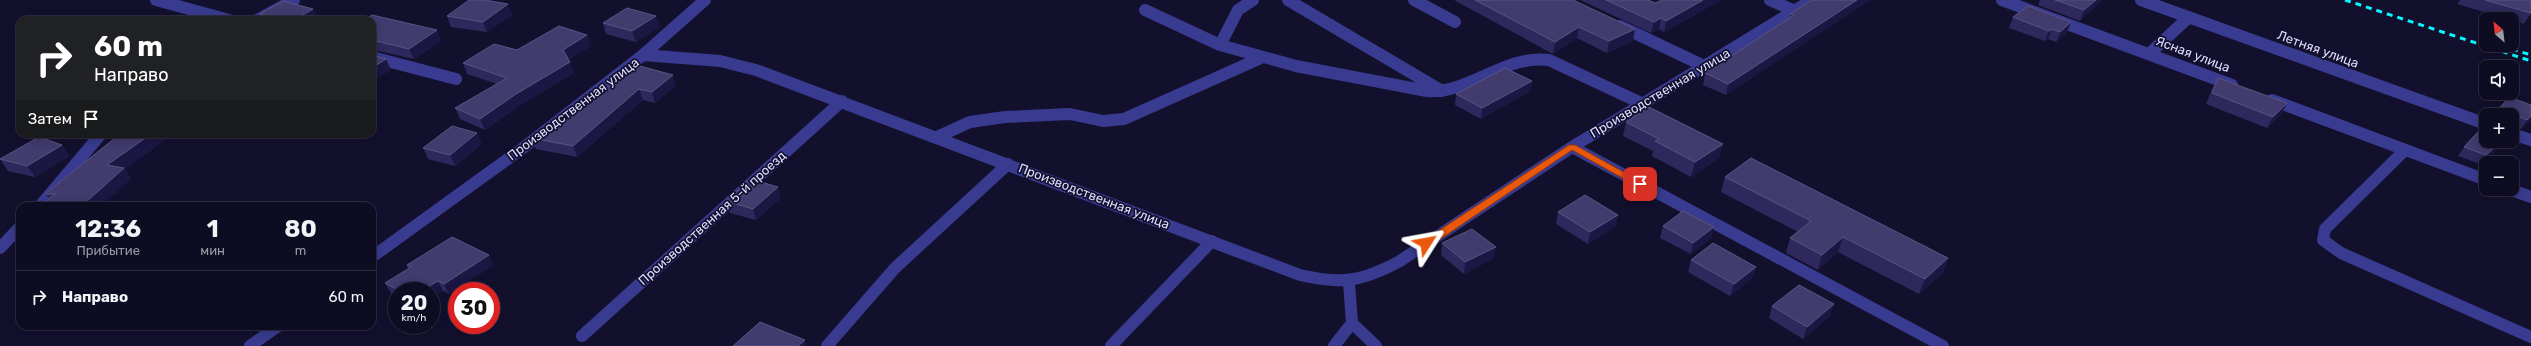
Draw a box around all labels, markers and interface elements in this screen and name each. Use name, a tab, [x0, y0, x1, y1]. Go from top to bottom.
north arrow	[2479, 12, 2519, 52]
map controls	[2479, 12, 2519, 196]
street label: Летняя улица	[2275, 27, 2361, 71]
text: 60 m	[94, 30, 163, 63]
icon: right	[28, 32, 80, 84]
street label: Ясная улица	[2154, 33, 2232, 75]
street label: Производственная улица	[1587, 45, 1733, 141]
street label: Производственная улица	[504, 55, 642, 163]
button: sound	[2479, 60, 2519, 100]
text: Направо	[94, 64, 169, 86]
icon: arrive	[80, 108, 102, 130]
button: +	[2479, 108, 2519, 148]
text: Затем	[28, 110, 72, 128]
street label: Производственная 5-й проезд	[635, 148, 789, 288]
button: −	[2479, 156, 2519, 196]
street label: Производственная улица	[1016, 160, 1172, 232]
pin	[1623, 167, 1657, 201]
icon: arrive	[1629, 173, 1651, 195]
text: 12:36	[75, 215, 141, 243]
text: 1	[207, 215, 219, 243]
text: 80	[284, 215, 317, 243]
position arrow	[1405, 222, 1447, 264]
text: Прибытие	[76, 243, 140, 258]
text: мин	[200, 243, 225, 258]
text: m	[295, 243, 306, 258]
speed limit sign: 30	[448, 282, 500, 334]
icon: right	[28, 286, 50, 308]
text: Направо	[62, 288, 128, 306]
text: 60 m	[328, 288, 364, 306]
text: 20	[401, 291, 427, 315]
text: km/h	[402, 312, 426, 324]

